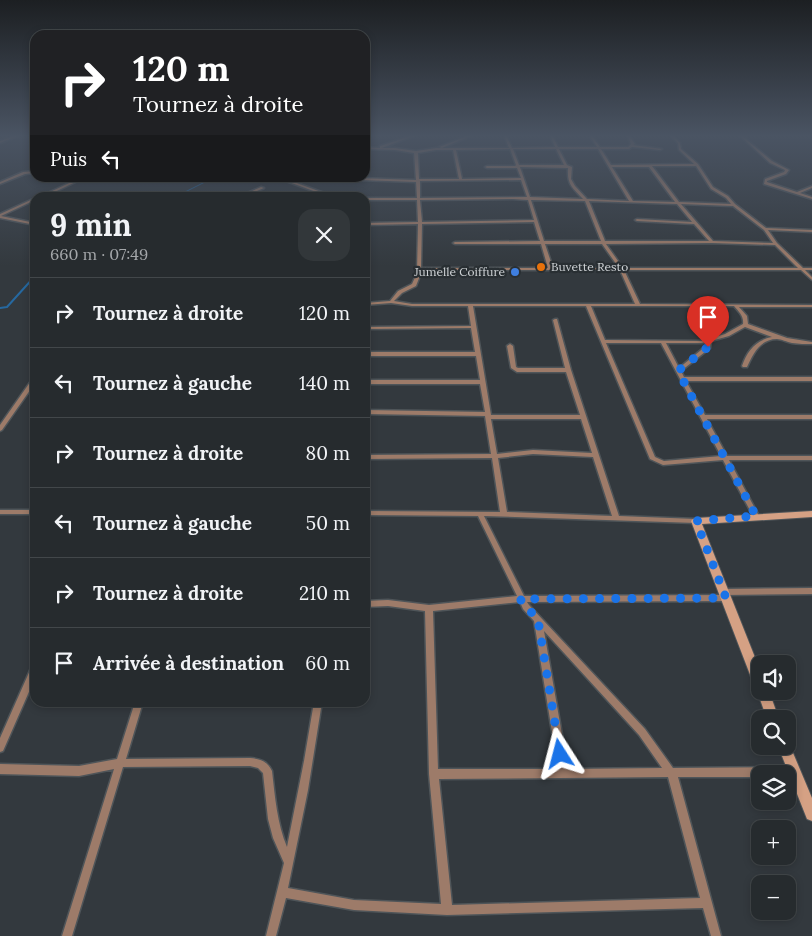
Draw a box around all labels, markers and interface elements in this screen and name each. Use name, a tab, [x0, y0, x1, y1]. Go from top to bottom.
text: 120 m	[133, 46, 230, 91]
icon: right	[50, 50, 115, 115]
text: Tournez à droite	[133, 90, 303, 118]
icon: left	[97, 145, 125, 173]
text: Puis	[50, 147, 87, 171]
text: 9 min	[50, 206, 132, 244]
button: close	[298, 209, 350, 261]
text: 660 m · 07:49	[50, 244, 148, 264]
place label: Buvette Resto	[551, 259, 628, 274]
marker: Buvette Resto	[535, 261, 547, 273]
place label: Jumelle Coiffure	[413, 264, 505, 279]
marker: Jumelle Coiffure	[509, 266, 521, 278]
pin	[687, 296, 729, 347]
icon: right	[50, 299, 78, 327]
text: Tournez à droite	[93, 301, 243, 325]
text: 120 m	[299, 301, 350, 325]
icon: arrive	[694, 303, 722, 331]
icon: left	[50, 369, 78, 397]
text: Tournez à gauche	[93, 371, 252, 395]
text: 140 m	[299, 371, 350, 395]
icon: right	[50, 439, 78, 467]
text: Tournez à droite	[93, 441, 243, 465]
text: 80 m	[306, 441, 350, 465]
icon: left	[50, 509, 78, 537]
text: Tournez à gauche	[93, 511, 252, 535]
text: 50 m	[306, 511, 350, 535]
icon: right	[50, 579, 78, 607]
text: Tournez à droite	[93, 581, 243, 605]
text: 210 m	[299, 581, 350, 605]
icon: arrive	[50, 649, 78, 677]
text: Arrivée à destination	[93, 651, 284, 675]
text: 60 m	[305, 651, 350, 675]
map controls	[751, 655, 796, 920]
button: sound	[751, 655, 796, 700]
button: search	[751, 710, 796, 755]
position arrow	[533, 727, 585, 779]
button: layers	[751, 765, 796, 810]
button: +	[751, 820, 796, 865]
button: −	[751, 875, 796, 920]

